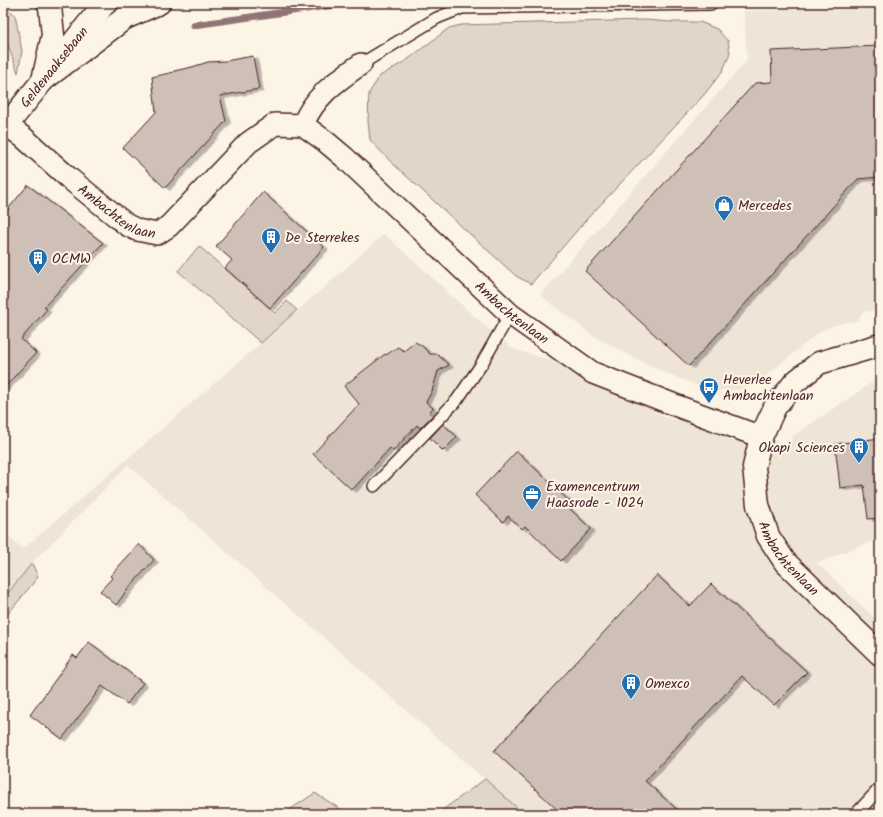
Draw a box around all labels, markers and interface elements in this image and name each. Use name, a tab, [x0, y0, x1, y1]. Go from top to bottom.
street label: Geldenaaksebaan	[15, 22, 94, 113]
street label: Ambachtenlaan	[72, 179, 157, 245]
shop icon: Mercedes	[713, 194, 735, 222]
place label: Mercedes	[738, 195, 792, 217]
building icon: De Sterrekes	[260, 226, 282, 254]
place label: De Sterrekes	[285, 227, 360, 249]
building icon: OCMW	[27, 247, 49, 275]
place label: OCMW	[52, 248, 91, 270]
street label: Ambachtenlaan	[469, 276, 553, 350]
place label: Heverlee Ambachtenlaan	[723, 369, 814, 407]
bus stop icon: Heverlee Ambachtenlaan	[698, 376, 720, 404]
building icon: Okapi Sciences	[848, 436, 870, 464]
place label: Okapi Sciences	[758, 437, 845, 459]
place label: Examencentrum Haasrode - 1024	[546, 476, 644, 514]
office icon: Examencentrum Haasrode - 1024	[521, 483, 543, 511]
street label: Ambachtenlaan	[752, 518, 824, 601]
building icon: Omexco	[620, 672, 642, 700]
place label: Omexco	[645, 673, 690, 695]

